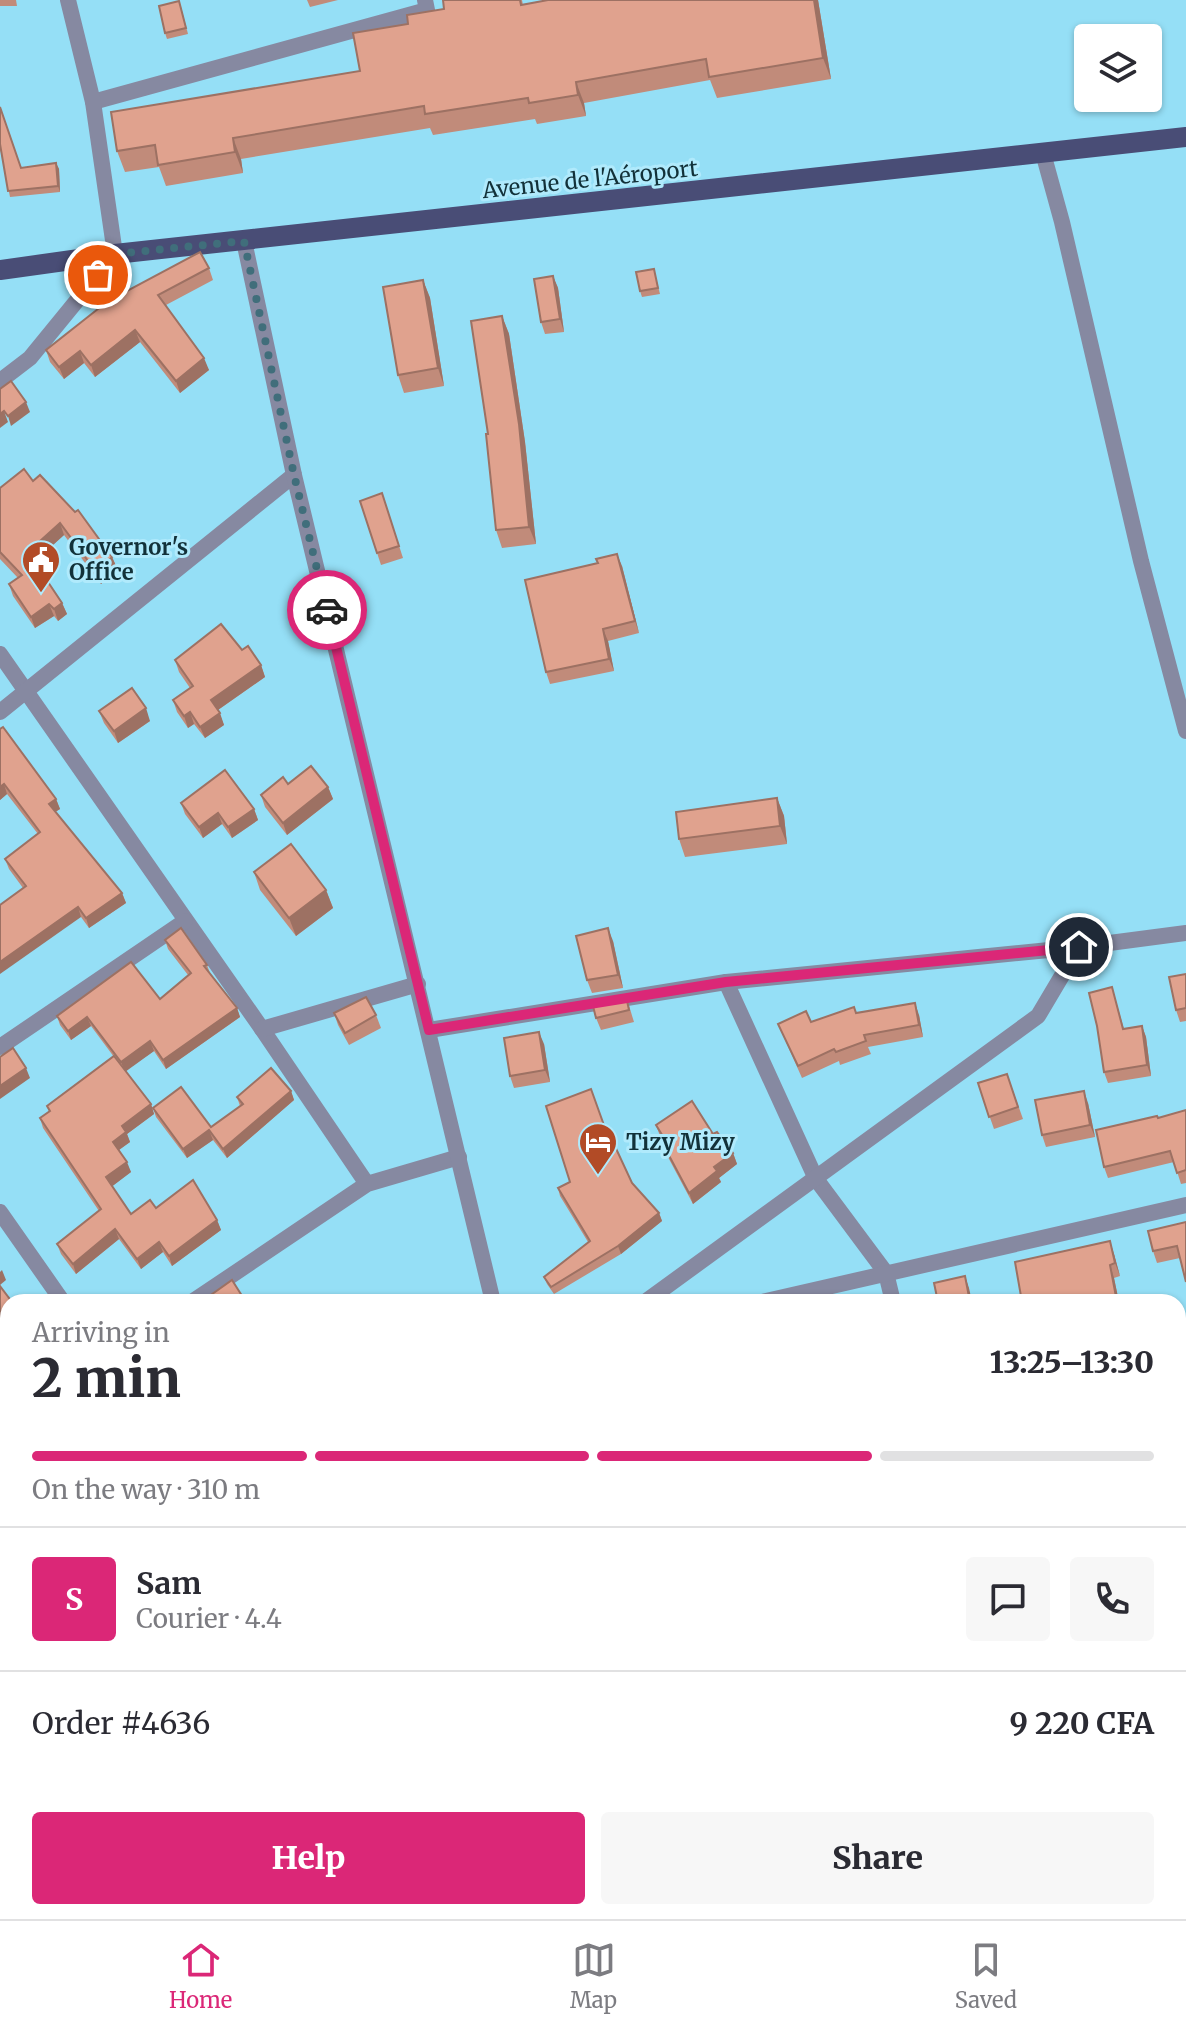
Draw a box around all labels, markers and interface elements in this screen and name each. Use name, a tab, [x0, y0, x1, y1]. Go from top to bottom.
map controls	[1074, 24, 1162, 112]
button: layers	[1074, 24, 1162, 112]
street label: Avenue de l'Aéroport	[480, 154, 699, 204]
pin	[64, 241, 132, 309]
icon: bag	[76, 253, 120, 297]
place label: Governor's Office	[69, 533, 188, 586]
public building icon: Governor's Office	[20, 539, 62, 594]
courier	[287, 570, 367, 650]
icon: car	[305, 588, 349, 632]
pin	[1045, 913, 1113, 981]
icon: home	[1057, 925, 1101, 969]
hotel icon: Tizy Mizy	[577, 1121, 619, 1176]
place label: Tizy Mizy	[626, 1128, 736, 1156]
text: Arriving in	[32, 1316, 170, 1349]
text: 13:25–13:30	[990, 1343, 1154, 1381]
text: 2 min	[32, 1346, 181, 1411]
text: On the way · 310 m	[32, 1473, 260, 1506]
button: chat	[966, 1557, 1050, 1641]
button: phone	[1070, 1557, 1154, 1641]
text: Sam	[136, 1564, 201, 1602]
text: S	[65, 1580, 83, 1618]
text: Courier · 4.4	[136, 1602, 282, 1635]
text: Order #4636	[32, 1704, 210, 1742]
text: 9 220 CFA	[1009, 1704, 1154, 1742]
button: Help	[32, 1812, 585, 1904]
button: Share	[601, 1812, 1154, 1904]
tab: Home	[169, 1938, 232, 2014]
tab: Map	[570, 1938, 617, 2014]
tab: Saved	[955, 1938, 1017, 2014]

